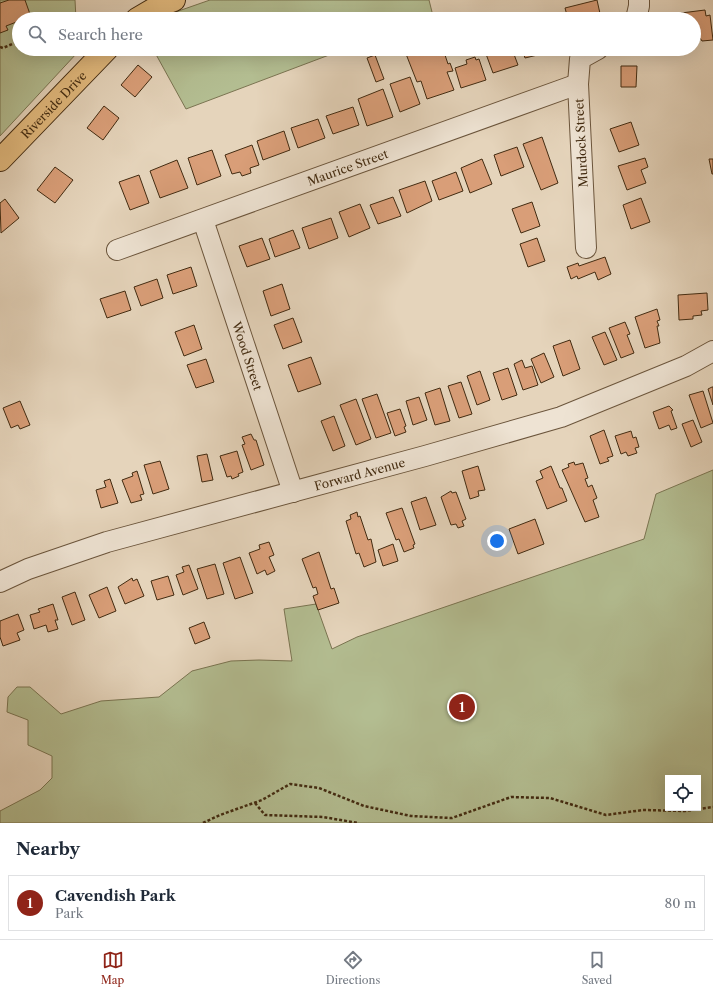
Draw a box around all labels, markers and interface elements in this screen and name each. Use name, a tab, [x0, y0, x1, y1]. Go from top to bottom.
search box	[12, 12, 701, 56]
icon: search	[26, 23, 48, 45]
text: Search here	[58, 25, 143, 44]
street label: Riverside Drive	[18, 68, 89, 141]
street label: Murdock Street	[571, 97, 591, 188]
street label: Maurice Street	[305, 145, 391, 188]
street label: Wood Street	[229, 319, 266, 393]
street label: Forward Avenue	[313, 454, 407, 493]
your location	[487, 531, 507, 551]
pin: 1	[449, 692, 475, 722]
map controls	[665, 775, 701, 811]
button: locate	[665, 775, 701, 811]
text: Nearby	[16, 839, 80, 859]
text: Cavendish Park	[55, 886, 176, 905]
text: 1	[27, 895, 33, 911]
text: 80 m	[664, 895, 696, 911]
text: Park	[55, 905, 83, 921]
tab: Map	[101, 949, 124, 987]
tab: Directions	[326, 949, 380, 987]
tab: Saved	[582, 949, 612, 987]

